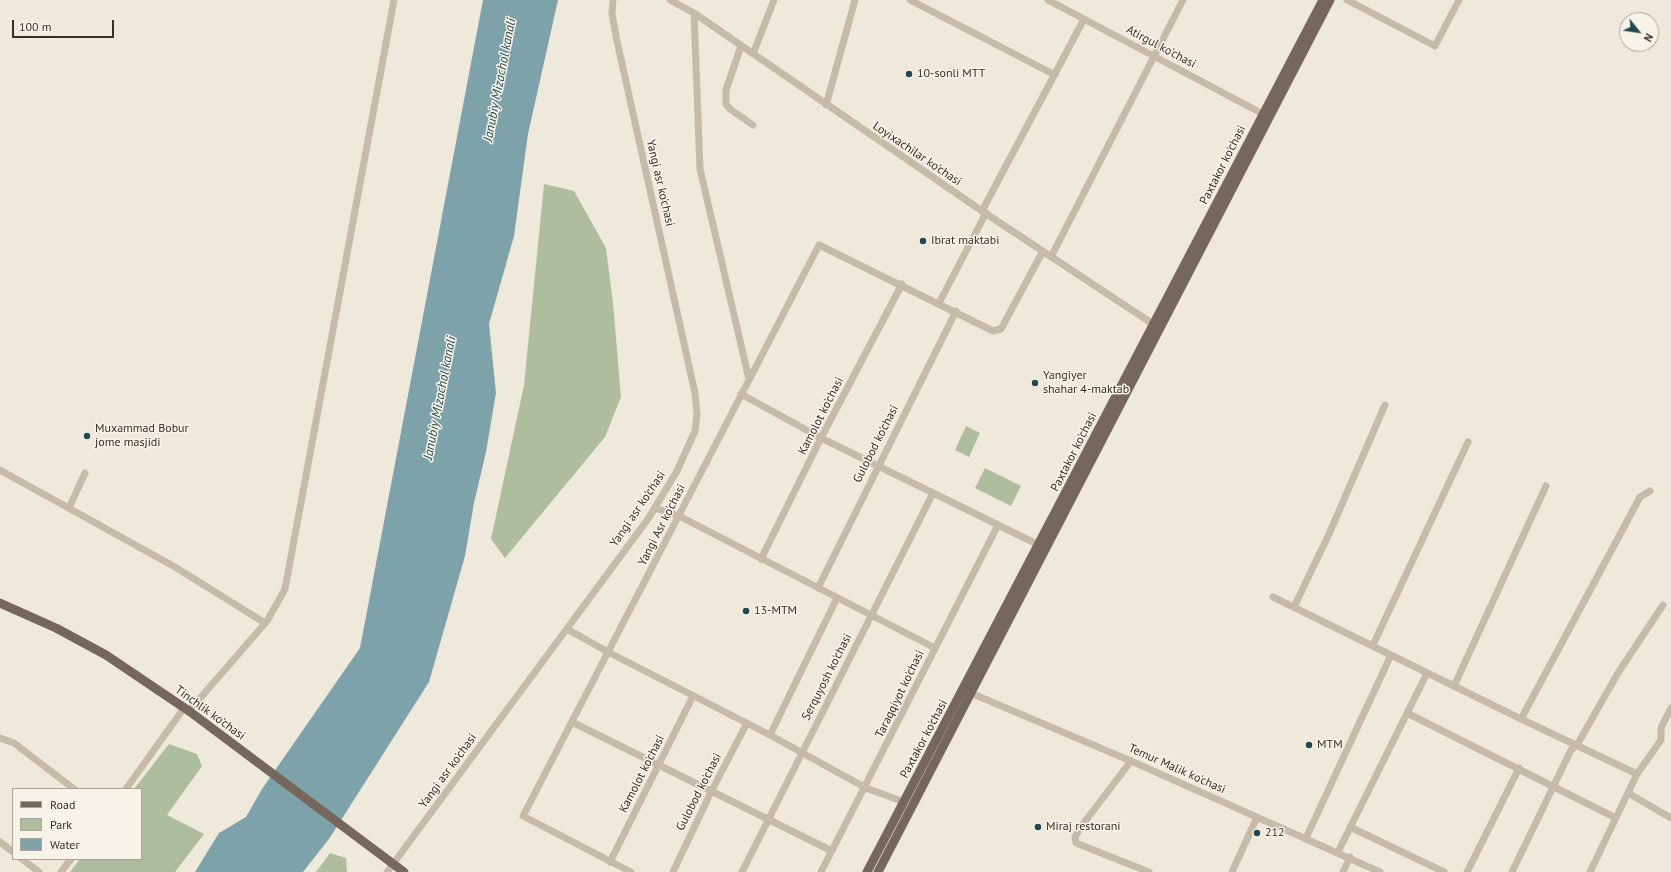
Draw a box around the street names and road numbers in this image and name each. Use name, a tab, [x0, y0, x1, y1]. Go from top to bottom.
street label: Atirgul ko'chasi	[1124, 23, 1198, 71]
street label: Loyixachilar ko'chasi	[870, 119, 964, 189]
street label: Paxtakor ko'chasi	[1197, 123, 1249, 207]
street label: Yangi asr ko'chasi	[643, 138, 677, 228]
street label: Kamolot ko'chasi	[795, 375, 847, 457]
street label: Gulobod ko'chasi	[850, 403, 902, 485]
street label: Paxtakor ko'chasi	[1048, 410, 1100, 494]
street label: Yangi asr ko'chasi	[607, 468, 669, 550]
street label: Yangi Asr ko'chasi	[635, 482, 689, 568]
street label: Serquyosh ko'chasi	[799, 631, 855, 723]
street label: Taraqqiyot ko'chasi	[873, 648, 927, 740]
street label: Tinchlik ko'chasi	[172, 683, 248, 743]
street label: Paxtakor ko'chasi	[897, 697, 951, 781]
street label: Yangi asr ko'chasi	[416, 731, 480, 811]
street label: Kamolot ko'chasi	[616, 733, 668, 815]
street label: Temur Malik ko'chasi	[1126, 741, 1228, 797]
street label: Gulobod ko'chasi	[673, 751, 725, 833]

